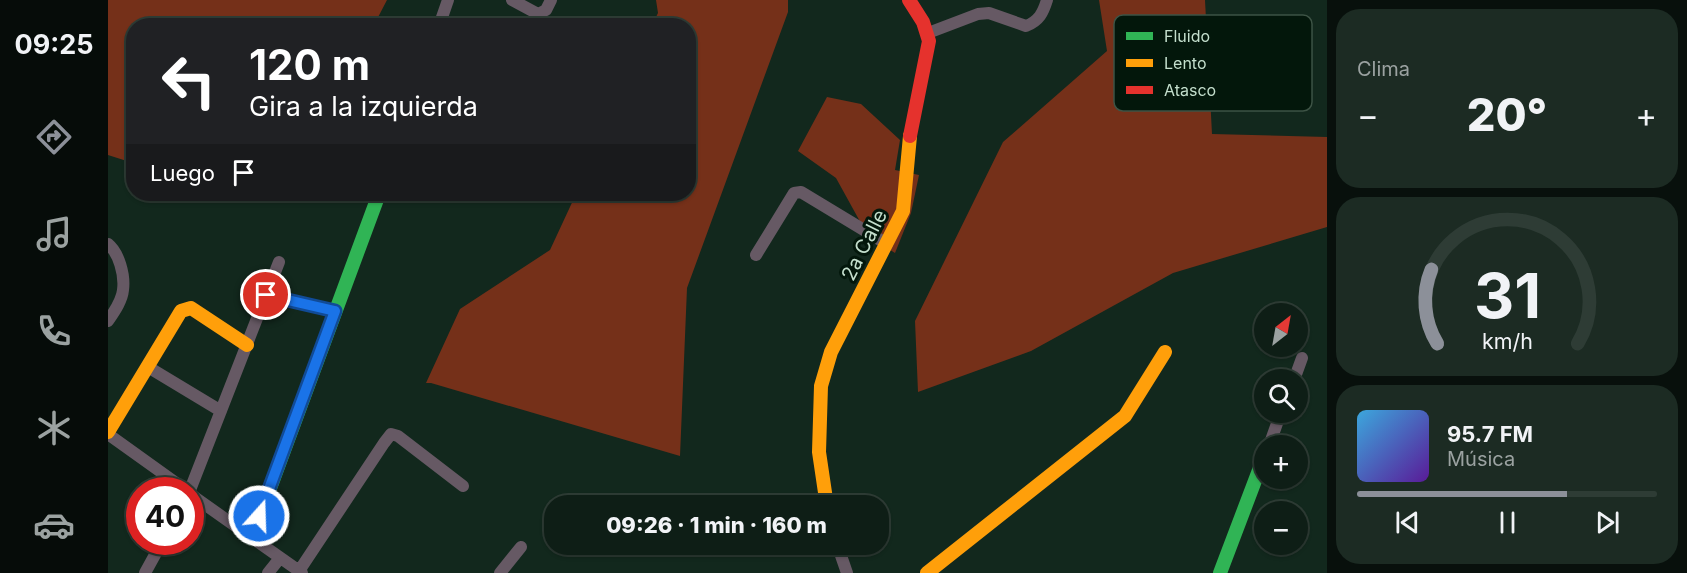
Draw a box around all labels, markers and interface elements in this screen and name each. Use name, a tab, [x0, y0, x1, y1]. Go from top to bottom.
legend	[1114, 15, 1312, 111]
text: Fluido	[1164, 26, 1210, 46]
text: 09:25	[14, 28, 94, 61]
text: 120 m	[249, 39, 370, 90]
icon: left	[150, 42, 228, 120]
text: Lento	[1164, 53, 1207, 73]
text: Clima	[1357, 57, 1410, 81]
text: Atasco	[1164, 80, 1216, 100]
text: 20°	[1467, 87, 1547, 142]
text: Gira a la izquierda	[249, 90, 478, 123]
text: −	[1357, 95, 1379, 135]
text: +	[1635, 95, 1657, 135]
icon: directions	[33, 116, 75, 158]
icon: arrive	[227, 156, 260, 189]
text: Luego	[150, 160, 215, 186]
street label: 2a Calle	[836, 206, 892, 284]
icon: music	[33, 213, 75, 255]
text: 31	[1473, 258, 1541, 333]
pin	[240, 269, 291, 320]
icon: arrive	[249, 278, 282, 311]
north arrow	[1254, 303, 1308, 357]
map controls	[1254, 303, 1308, 555]
icon: phone	[33, 310, 75, 352]
text: km/h	[1482, 328, 1532, 354]
button: search	[1254, 369, 1308, 423]
icon: climate	[33, 407, 75, 449]
text: 95.7 FM	[1447, 421, 1533, 447]
button: +	[1254, 435, 1308, 489]
text: Música	[1447, 447, 1515, 471]
speed limit sign: 40	[126, 477, 204, 555]
position arrow	[227, 484, 291, 548]
button: −	[1254, 501, 1308, 555]
icon: car	[33, 504, 75, 546]
icon: previous	[1391, 506, 1424, 539]
icon: pause	[1491, 506, 1524, 539]
icon: next	[1591, 506, 1624, 539]
text: 09:26 · 1 min · 160 m	[606, 512, 827, 538]

